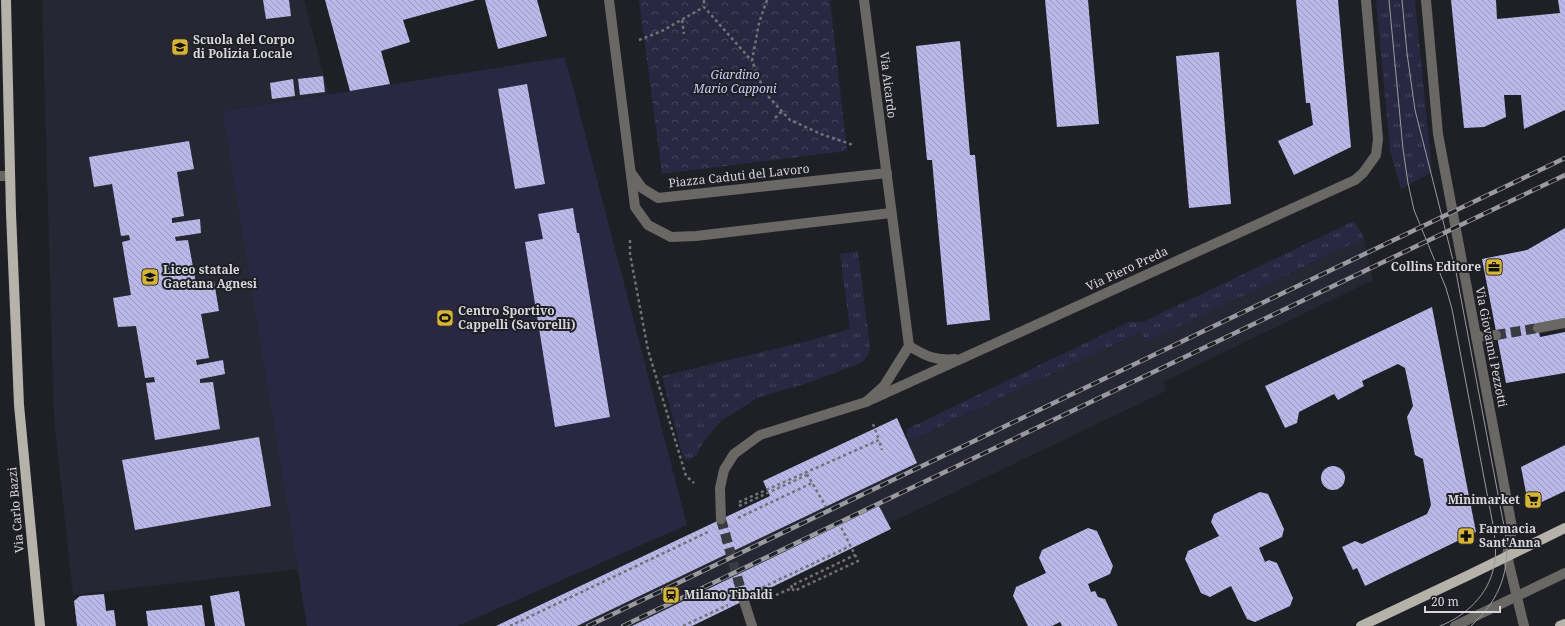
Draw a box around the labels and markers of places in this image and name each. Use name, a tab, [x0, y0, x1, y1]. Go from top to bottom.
place label: Scuola del Corpo di Polizia Locale	[193, 31, 295, 62]
school or university icon: Scuola del Corpo di Polizia Locale	[170, 37, 190, 57]
office icon: Collins Editore	[1484, 257, 1504, 277]
place label: Collins Editore	[1391, 258, 1481, 275]
place label: Liceo statale Gaetana Agnesi	[163, 261, 258, 292]
school or university icon: Liceo statale Gaetana Agnesi	[140, 267, 160, 287]
place label: Centro Sportivo Cappelli (Savorelli)	[458, 302, 576, 333]
sports icon: Centro Sportivo Cappelli (Savorelli)	[435, 308, 455, 328]
supermarket icon: Minimarket	[1523, 490, 1543, 510]
place label: Minimarket	[1448, 491, 1520, 508]
place label: Farmacia Sant'Anna	[1479, 520, 1541, 551]
pharmacy icon: Farmacia Sant'Anna	[1456, 526, 1476, 546]
station icon: Milano Tibaldi	[661, 585, 681, 605]
place label: Milano Tibaldi	[684, 586, 774, 603]

